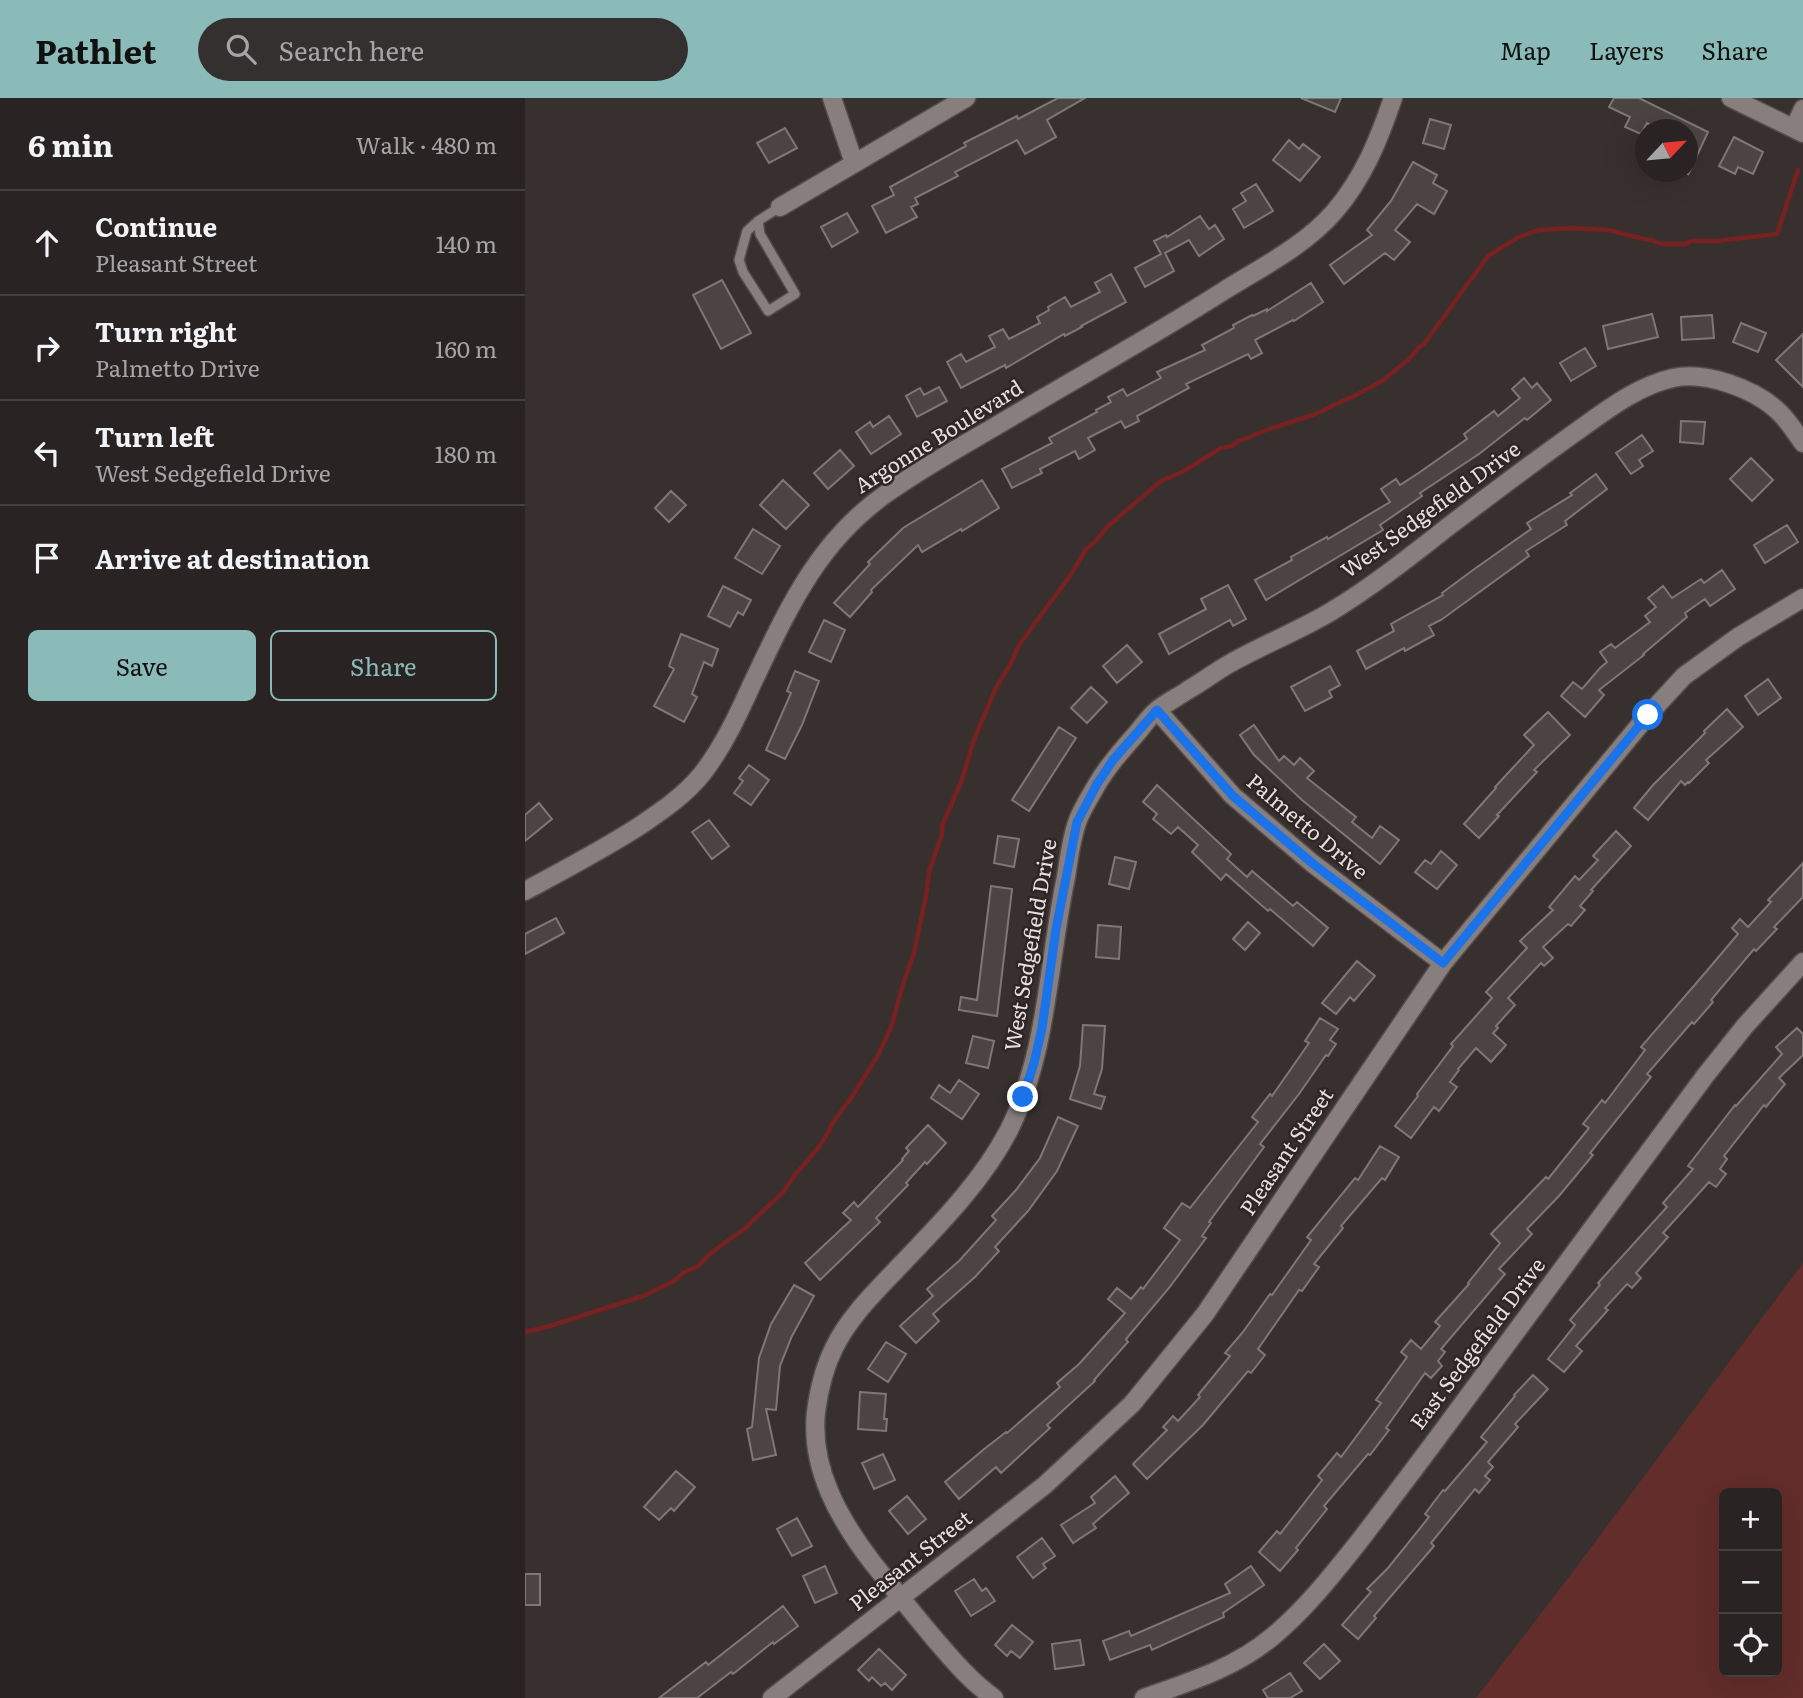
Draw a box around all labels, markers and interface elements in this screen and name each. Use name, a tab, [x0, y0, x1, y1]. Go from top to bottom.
search box	[198, 18, 688, 81]
text: Pathlet	[35, 25, 156, 74]
icon: search	[222, 30, 260, 68]
text: Search here	[278, 30, 424, 69]
text: Map	[1500, 32, 1551, 67]
text: Layers	[1589, 32, 1663, 67]
text: Share	[1701, 32, 1768, 67]
north arrow	[1635, 119, 1698, 182]
text: 6 min	[28, 122, 113, 166]
text: Walk · 480 m	[356, 127, 497, 161]
text: Continue	[95, 206, 217, 245]
icon: ahead	[28, 224, 66, 262]
text: 140 m	[436, 226, 497, 260]
text: Pleasant Street	[95, 245, 257, 279]
text: Turn right	[95, 311, 237, 350]
icon: right	[28, 329, 66, 367]
text: 160 m	[435, 331, 497, 365]
text: Palmetto Drive	[95, 350, 260, 384]
street label: Argonne Boulevard	[847, 370, 1028, 499]
text: Turn left	[95, 416, 214, 455]
street label: West Sedgefield Drive	[1333, 432, 1526, 584]
icon: left	[28, 434, 66, 472]
text: 180 m	[435, 436, 497, 470]
text: West Sedgefield Drive	[95, 455, 331, 489]
text: Arrive at destination	[95, 538, 370, 577]
icon: arrive	[28, 539, 66, 577]
button: Save	[28, 630, 256, 701]
button: Share	[270, 630, 497, 701]
route start	[1632, 699, 1663, 730]
street label: Palmetto Drive	[1241, 765, 1376, 885]
street label: West Sedgefield Drive	[995, 836, 1063, 1053]
street label: Pleasant Street	[1231, 1080, 1339, 1221]
route end	[1007, 1081, 1038, 1112]
street label: East Sedgefield Drive	[1401, 1250, 1551, 1435]
map controls	[1719, 1488, 1782, 1677]
button: +	[1719, 1488, 1782, 1551]
street label: Pleasant Street	[842, 1501, 978, 1617]
button: −	[1719, 1551, 1782, 1614]
button: locate	[1719, 1614, 1782, 1677]

